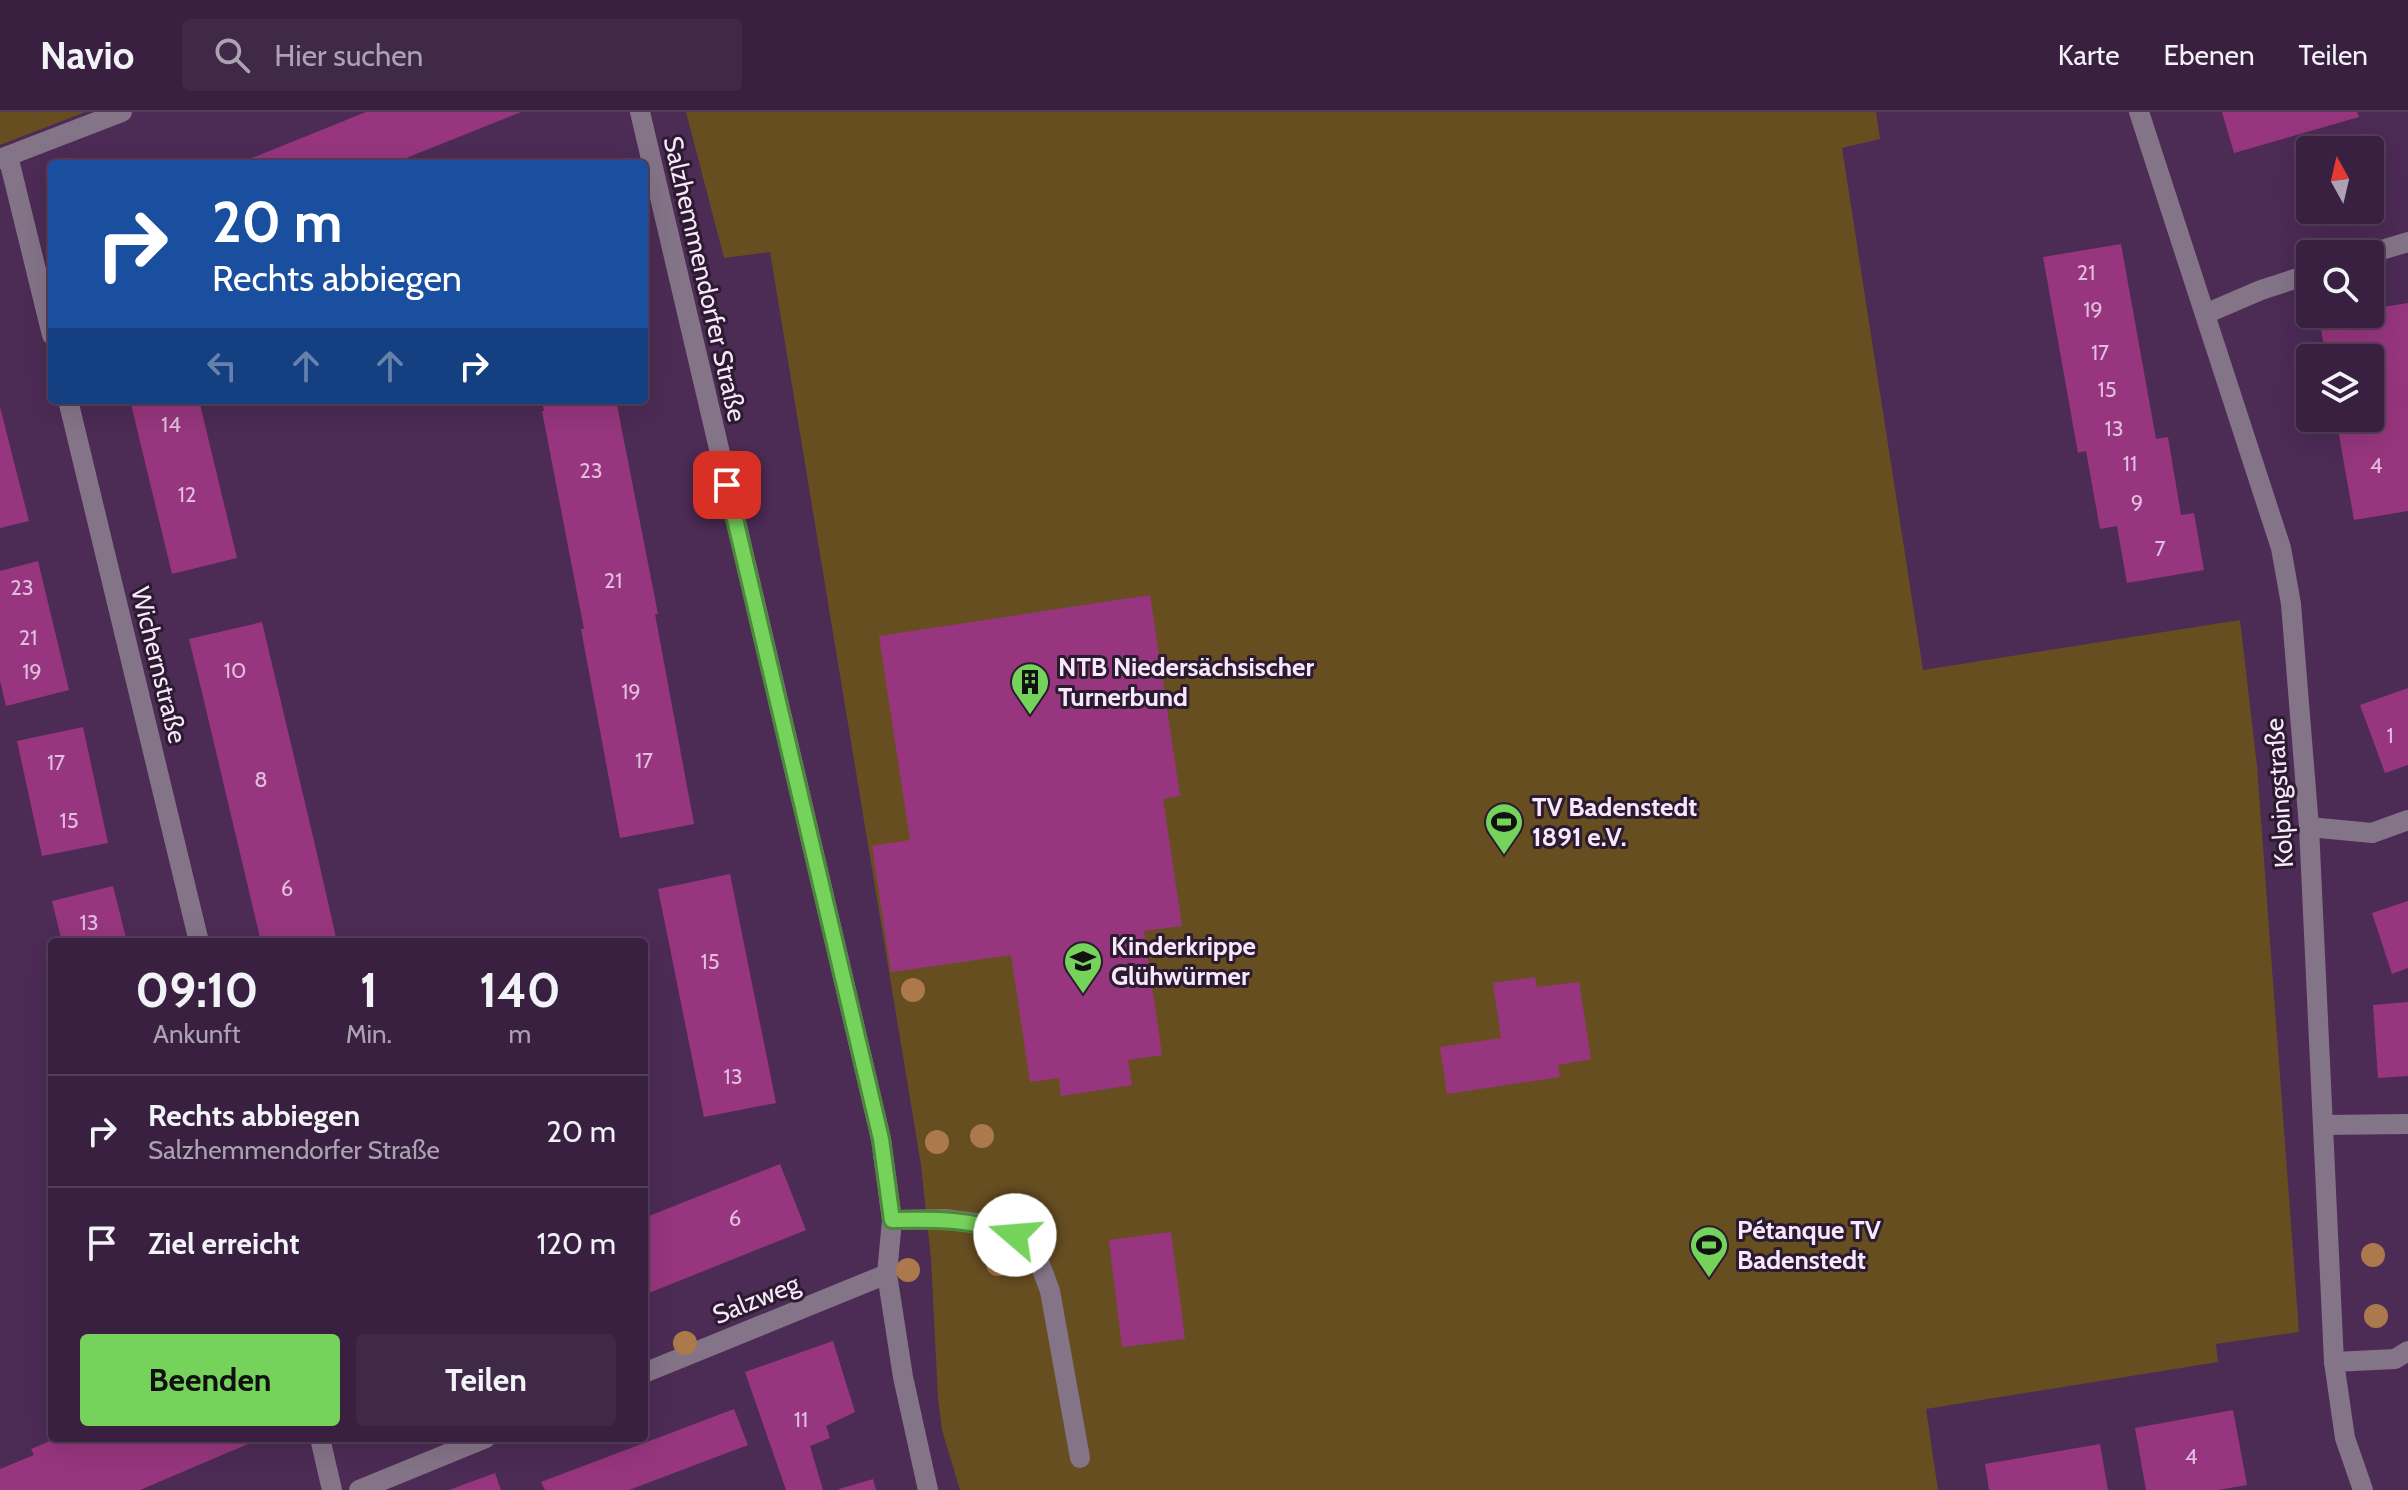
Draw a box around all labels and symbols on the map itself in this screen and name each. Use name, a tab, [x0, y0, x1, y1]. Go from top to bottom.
street label: Salzhemmendorfer Straße	[657, 133, 753, 425]
north arrow	[2296, 136, 2384, 224]
house number: 21	[2077, 259, 2095, 286]
house number: 19	[2083, 296, 2103, 323]
house number: 17	[2091, 339, 2109, 366]
house number: 15	[2097, 376, 2117, 403]
house number: 14	[161, 411, 181, 438]
house number: 13	[2104, 415, 2124, 442]
house number: 11	[2123, 450, 2137, 477]
pin	[693, 451, 761, 519]
house number: 4	[2370, 452, 2383, 479]
house number: 23	[579, 457, 603, 484]
house number: 12	[178, 481, 196, 508]
house number: 9	[2131, 489, 2143, 516]
house number: 7	[2154, 535, 2166, 562]
house number: 21	[604, 567, 622, 594]
house number: 23	[10, 574, 34, 601]
street label: Wichernstraße	[124, 583, 194, 747]
house number: 21	[19, 624, 37, 651]
place label: NTB Niedersächsischer Turnerbund	[1058, 651, 1314, 713]
house number: 10	[224, 657, 246, 684]
house number: 19	[22, 658, 42, 685]
building icon: NTB Niedersächsischer Turnerbund	[1009, 661, 1051, 716]
house number: 19	[621, 678, 641, 705]
street label: Kolpingstraße	[2258, 717, 2300, 869]
house number: 1	[2386, 722, 2394, 749]
house number: 17	[635, 747, 653, 774]
house number: 17	[47, 749, 65, 776]
house number: 8	[254, 766, 268, 793]
place label: TV Badenstedt 1891 e.V.	[1532, 791, 1697, 853]
sports icon: TV Badenstedt 1891 e.V.	[1483, 801, 1525, 856]
house number: 15	[59, 807, 79, 834]
house number: 6	[281, 875, 293, 902]
house number: 13	[79, 909, 99, 936]
place label: Kinderkrippe Glühwürmer	[1111, 930, 1256, 992]
school or university icon: Kinderkrippe Glühwürmer	[1062, 940, 1104, 995]
house number: 15	[700, 948, 720, 975]
house number: 13	[723, 1063, 743, 1090]
position arrow	[973, 1193, 1057, 1277]
house number: 6	[729, 1205, 741, 1232]
place label: Pétanque TV Badenstedt	[1737, 1214, 1882, 1276]
sports icon: Pétanque TV Badenstedt	[1688, 1224, 1730, 1279]
street label: Salzweg	[708, 1267, 805, 1331]
house number: 11	[794, 1406, 808, 1433]
house number: 4	[2185, 1443, 2198, 1470]

